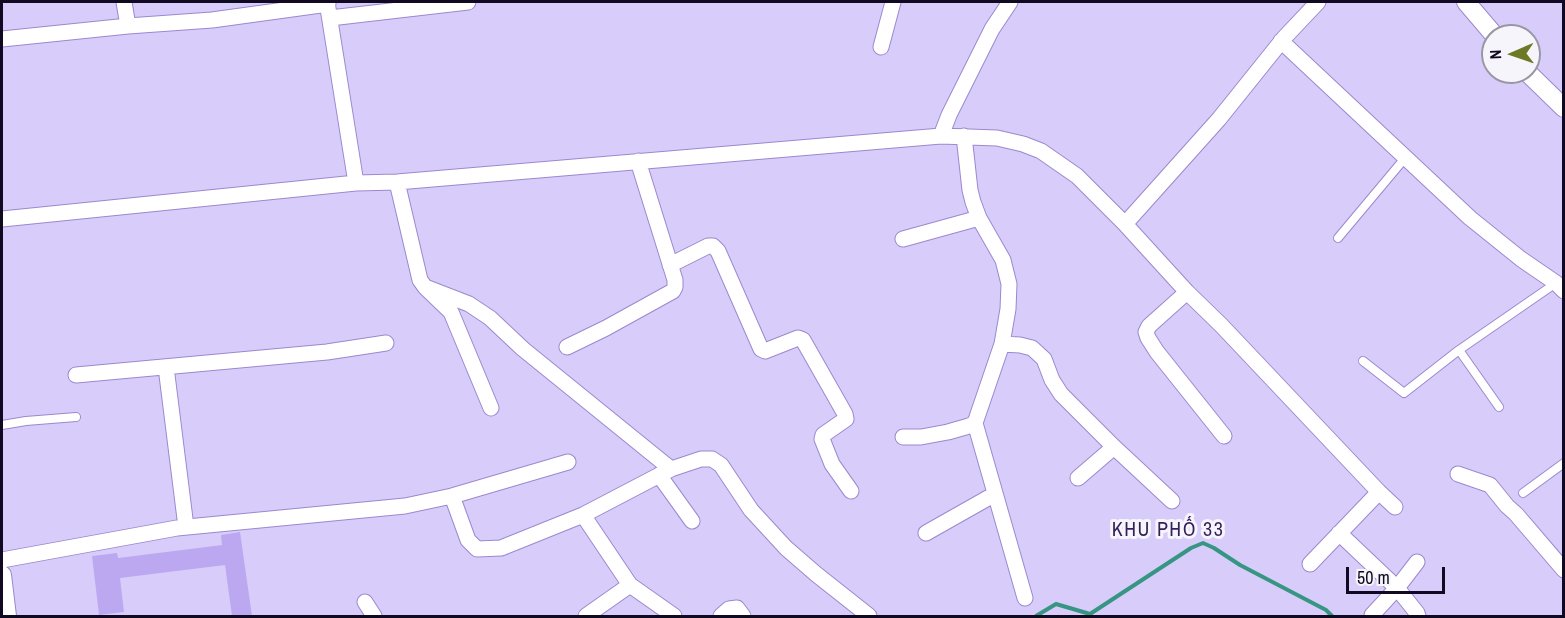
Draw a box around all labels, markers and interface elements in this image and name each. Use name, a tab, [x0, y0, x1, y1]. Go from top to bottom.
north arrow	[1481, 24, 1541, 84]
text: N	[1484, 49, 1506, 60]
district label: KHU PHỐ 33	[1112, 519, 1224, 543]
scale bar	[1349, 555, 1448, 593]
text: 50 m	[1357, 565, 1390, 590]

